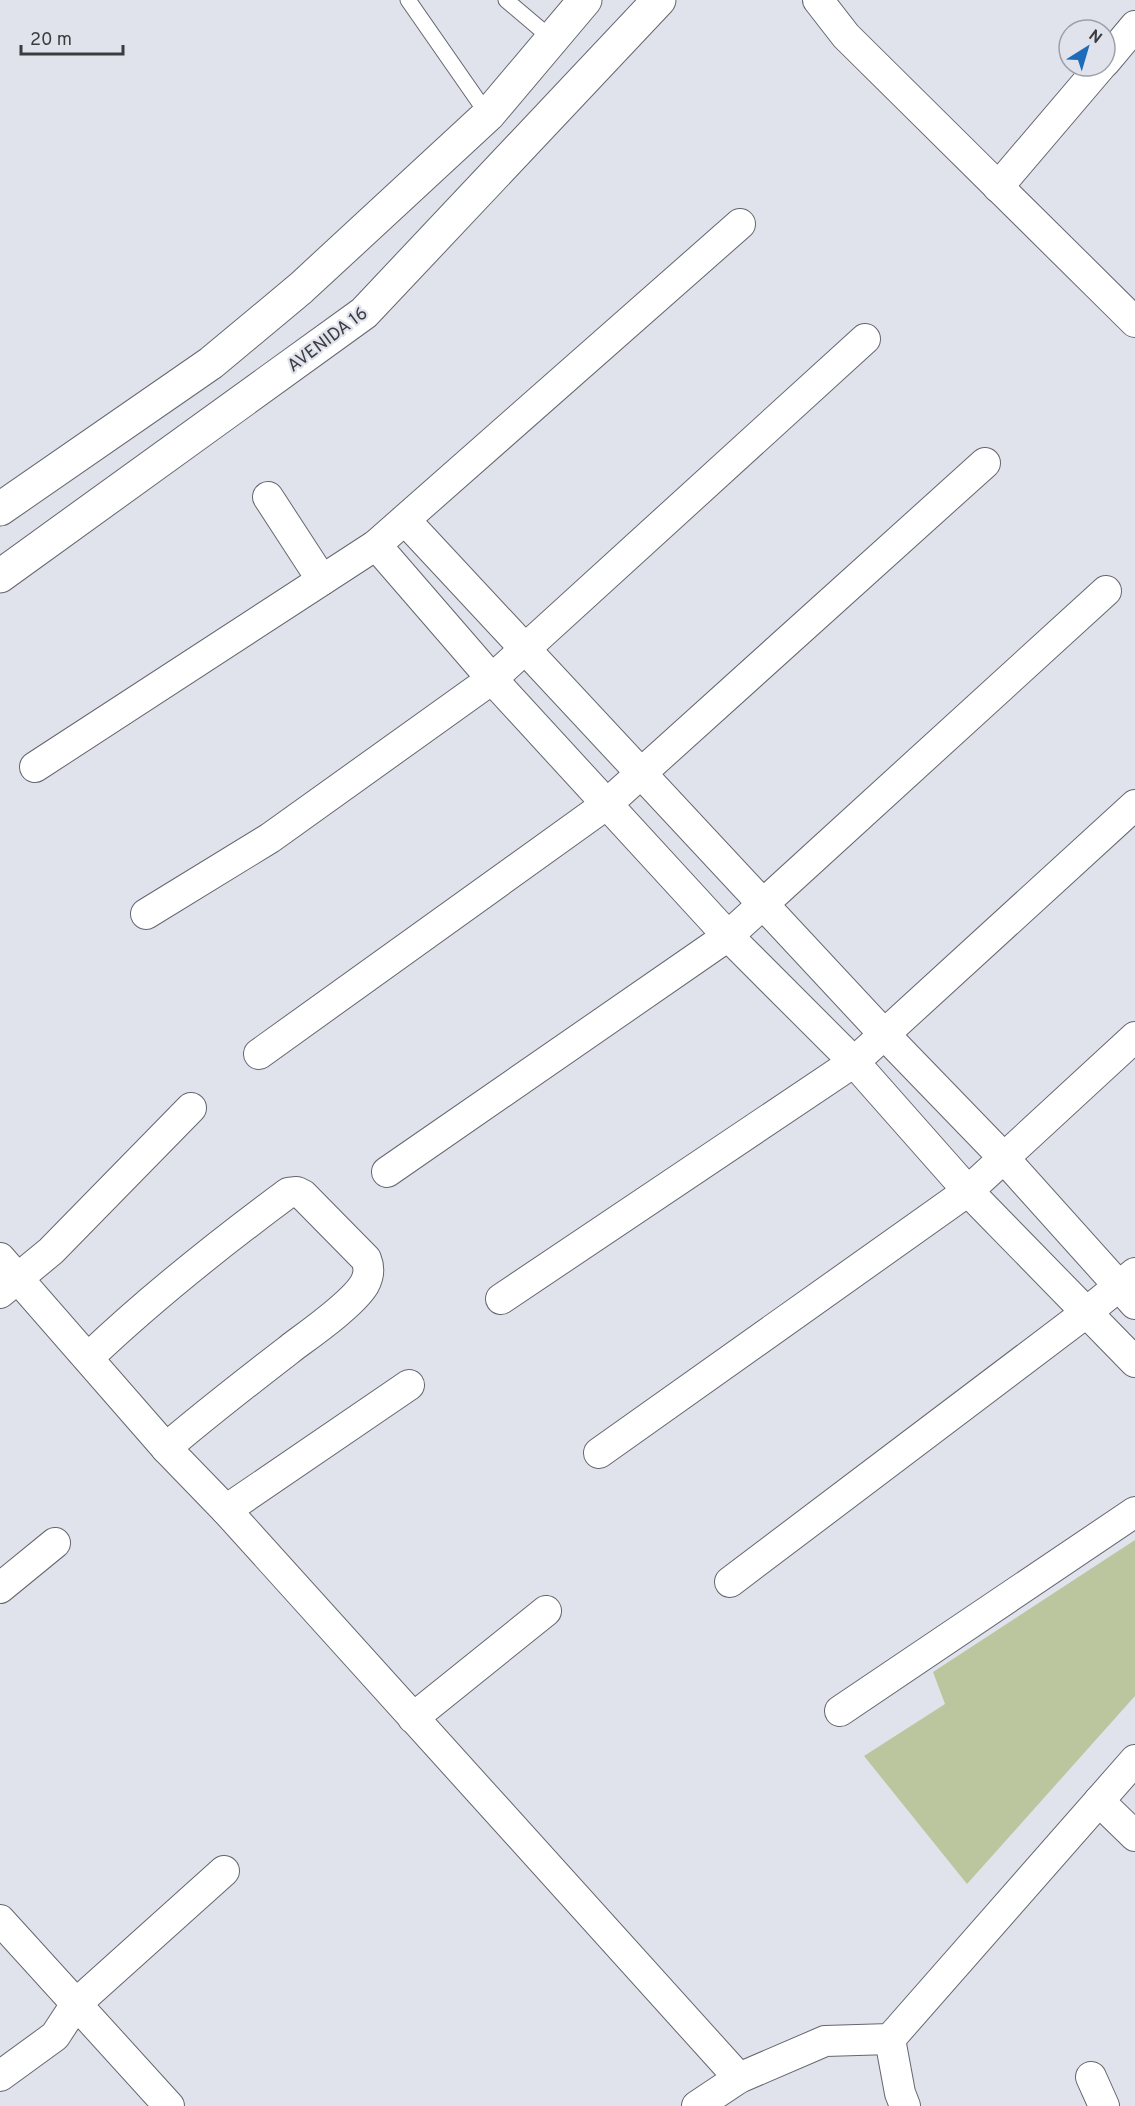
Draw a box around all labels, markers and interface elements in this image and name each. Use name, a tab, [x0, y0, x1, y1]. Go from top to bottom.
scale bar	[21, 18, 123, 56]
north arrow	[1057, 18, 1117, 78]
text: N	[1084, 26, 1105, 49]
text: 20 m	[30, 29, 72, 52]
street label: AVENIDA 16	[283, 302, 373, 378]

